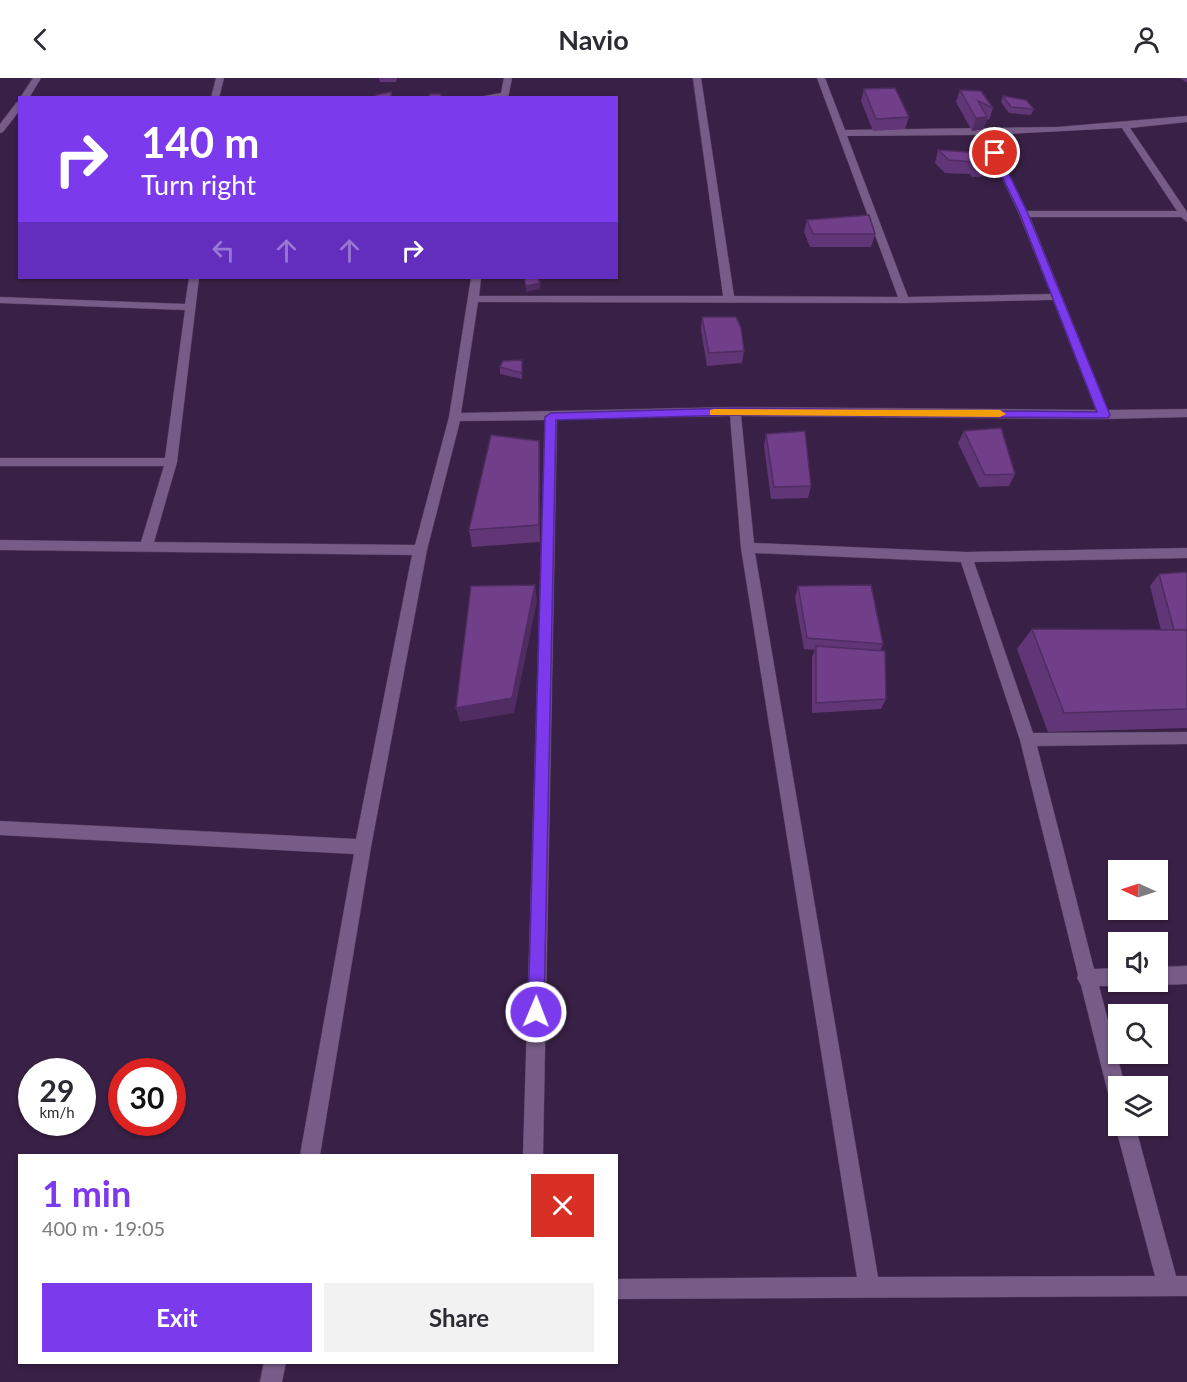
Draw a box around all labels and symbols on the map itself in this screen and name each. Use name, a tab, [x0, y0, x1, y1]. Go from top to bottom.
pin	[969, 127, 1020, 178]
north arrow	[1108, 860, 1168, 920]
position arrow	[504, 980, 568, 1044]
speed limit sign: 30	[108, 1058, 186, 1136]

